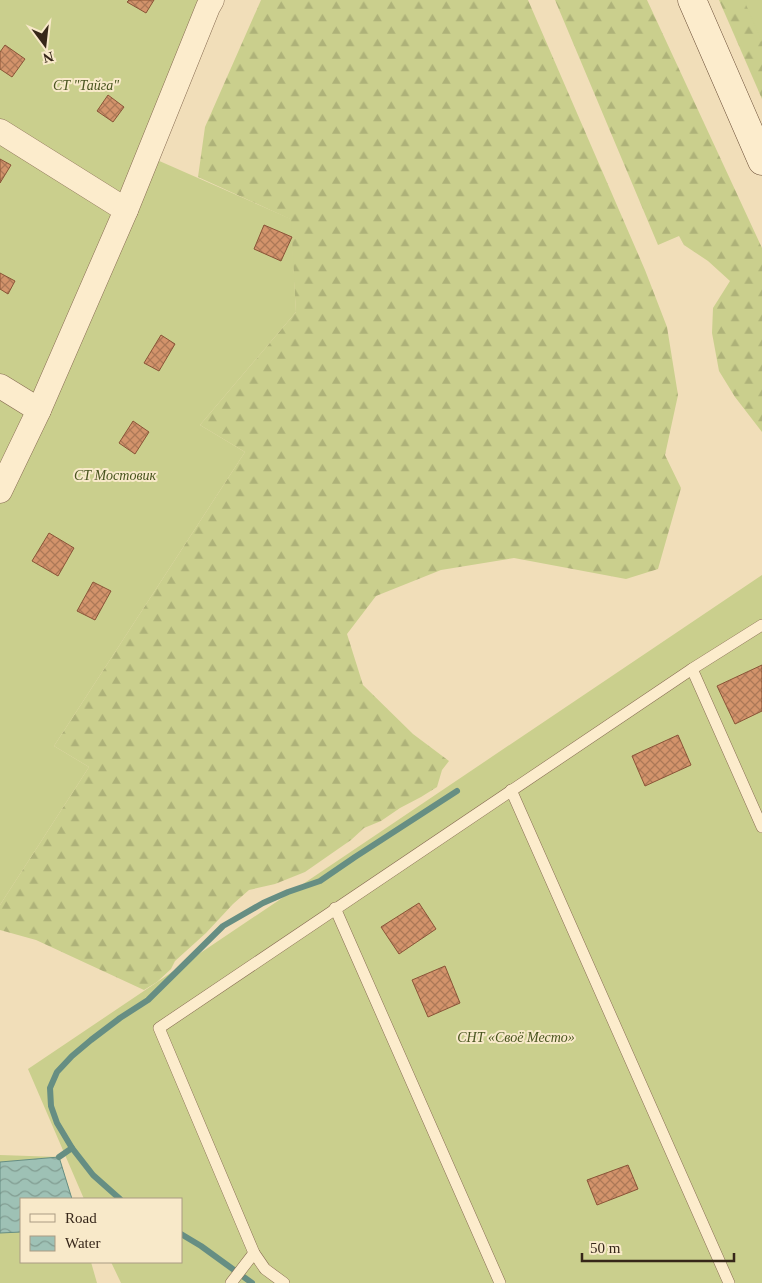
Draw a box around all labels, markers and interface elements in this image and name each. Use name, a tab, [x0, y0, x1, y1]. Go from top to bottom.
north arrow	[20, 20, 70, 70]
text: N	[41, 49, 55, 66]
park label: СТ "Тайга"	[53, 78, 119, 93]
park label: СТ Мостовик	[74, 468, 156, 483]
park label: СНТ «Своё Место»	[457, 1030, 575, 1045]
legend	[20, 1198, 182, 1263]
text: Road	[65, 1210, 97, 1226]
scale bar	[582, 1230, 734, 1262]
text: Water	[65, 1235, 100, 1251]
text: 50 m	[590, 1240, 621, 1256]

